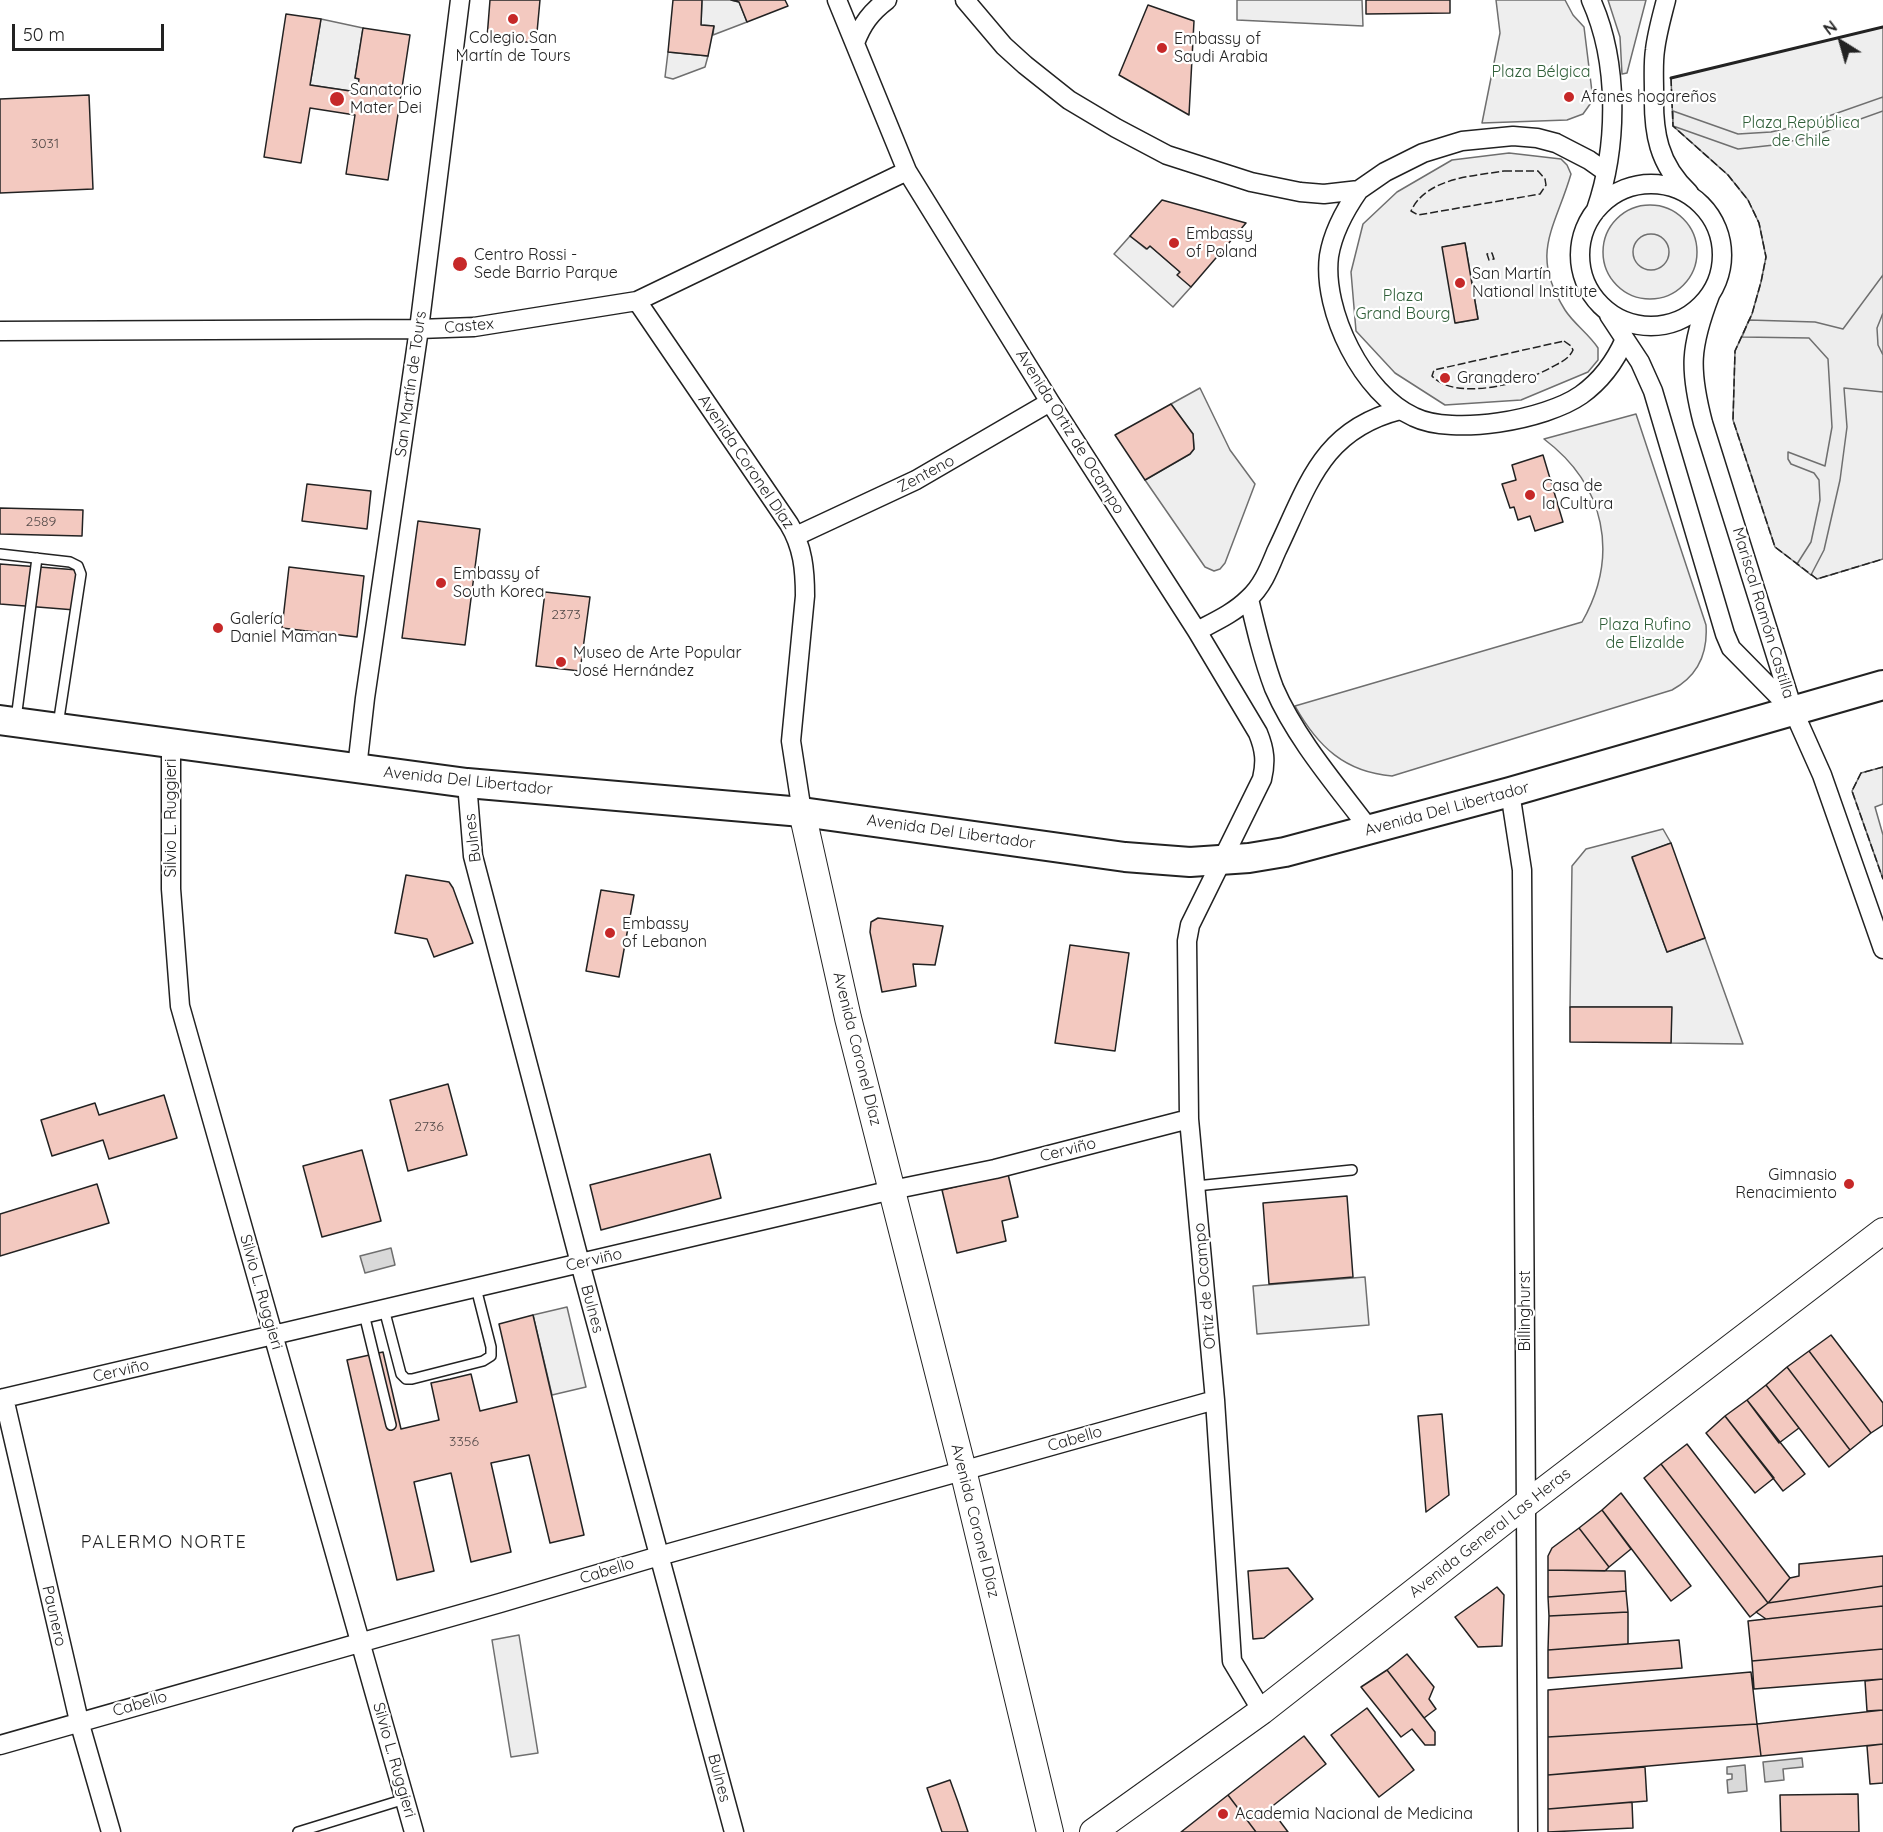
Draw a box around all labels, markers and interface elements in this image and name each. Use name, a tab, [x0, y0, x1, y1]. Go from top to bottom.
scale bar	[15, 12, 166, 50]
marker: Colegio San Martín de Tours	[506, 12, 520, 26]
north arrow	[1811, 12, 1871, 72]
text: N	[1819, 16, 1841, 39]
text: 50 m	[23, 23, 65, 46]
place label: Colegio San Martín de Tours	[456, 28, 570, 66]
place label: Embassy of Saudi Arabia	[1174, 29, 1268, 67]
marker: Embassy of Saudi Arabia	[1155, 41, 1169, 55]
park label: Plaza Bélgica	[1492, 62, 1590, 82]
place label: Sanatorio Mater Dei	[350, 80, 422, 118]
place label: Afanes hogareños	[1581, 87, 1717, 107]
marker: Sanatorio Mater Dei	[328, 90, 346, 108]
marker: Afanes hogareños	[1562, 90, 1576, 104]
park label: Plaza República de Chile	[1742, 113, 1860, 151]
house number: 3031	[31, 136, 59, 152]
place label: Embassy of Poland	[1186, 224, 1257, 262]
marker: Embassy of Poland	[1167, 236, 1181, 250]
place label: Centro Rossi - Sede Barrio Parque	[474, 245, 618, 283]
marker: Centro Rossi - Sede Barrio Parque	[451, 255, 469, 273]
place label: San Martín National Institute	[1472, 264, 1597, 302]
marker: San Martín National Institute	[1453, 276, 1467, 290]
park label: Plaza Grand Bourg	[1355, 286, 1451, 324]
street label: San Martín de Tours	[391, 310, 431, 458]
street label: Castex	[443, 314, 495, 338]
street label: Avenida Ortiz de Ocampo	[1011, 346, 1129, 518]
place label: Granadero	[1457, 368, 1537, 388]
marker: Granadero	[1438, 371, 1452, 385]
street label: Avenida Coronel Díaz	[694, 391, 798, 533]
street label: Zenteno	[894, 451, 958, 497]
place label: Casa de la Cultura	[1542, 476, 1613, 514]
marker: Casa de la Cultura	[1523, 488, 1537, 502]
house number: 2589	[26, 514, 56, 530]
street label: Mariscal Ramón Castilla	[1728, 525, 1798, 701]
place label: Embassy of South Korea	[453, 564, 544, 602]
marker: Embassy of South Korea	[434, 576, 448, 590]
house number: 2373	[551, 607, 581, 623]
place label: Galería Daniel Maman	[230, 609, 337, 647]
park label: Plaza Rufino de Elizalde	[1599, 615, 1691, 653]
marker: Galería Daniel Maman	[211, 621, 225, 635]
place label: Museo de Arte Popular José Hernández	[573, 643, 742, 681]
marker: Museo de Arte Popular José Hernández	[554, 655, 568, 669]
street label: Silvio L. Ruggieri	[161, 759, 181, 877]
street label: Avenida Del Libertador	[382, 763, 554, 799]
street label: Avenida Del Libertador	[1362, 778, 1532, 840]
street label: Avenida Del Libertador	[866, 811, 1036, 853]
street label: Bulnes	[460, 813, 486, 863]
place label: Embassy of Lebanon	[622, 914, 707, 952]
marker: Embassy of Lebanon	[603, 926, 617, 940]
street label: Avenida Coronel Díaz	[829, 970, 885, 1128]
house number: 2736	[414, 1119, 444, 1135]
street label: Cerviño	[1038, 1134, 1098, 1166]
place label: Gimnasio Renacimiento	[1735, 1165, 1837, 1203]
marker: Gimnasio Renacimiento	[1842, 1177, 1856, 1191]
street label: Ortiz de Ocampo	[1190, 1222, 1220, 1350]
street label: Silvio L. Ruggieri	[235, 1232, 287, 1352]
street label: Cerviño	[564, 1244, 624, 1276]
street label: Billinghurst	[1515, 1270, 1535, 1352]
street label: Bulnes	[576, 1283, 608, 1335]
street label: Cerviño	[91, 1355, 151, 1387]
street label: Cabello	[1046, 1422, 1104, 1456]
house number: 3356	[449, 1434, 479, 1450]
street label: Avenida Coronel Díaz	[947, 1442, 1003, 1600]
street label: Avenida General Las Heras	[1405, 1464, 1575, 1602]
district label: PALERMO NORTE	[81, 1532, 247, 1554]
street label: Cabello	[578, 1554, 636, 1588]
street label: Paunero	[38, 1584, 70, 1648]
street label: Cabello	[111, 1687, 169, 1721]
street label: Silvio L. Ruggieri	[368, 1700, 420, 1820]
street label: Bulnes	[703, 1752, 735, 1804]
place label: Academia Nacional de Medicina	[1235, 1804, 1473, 1824]
marker: Academia Nacional de Medicina	[1216, 1807, 1230, 1821]

